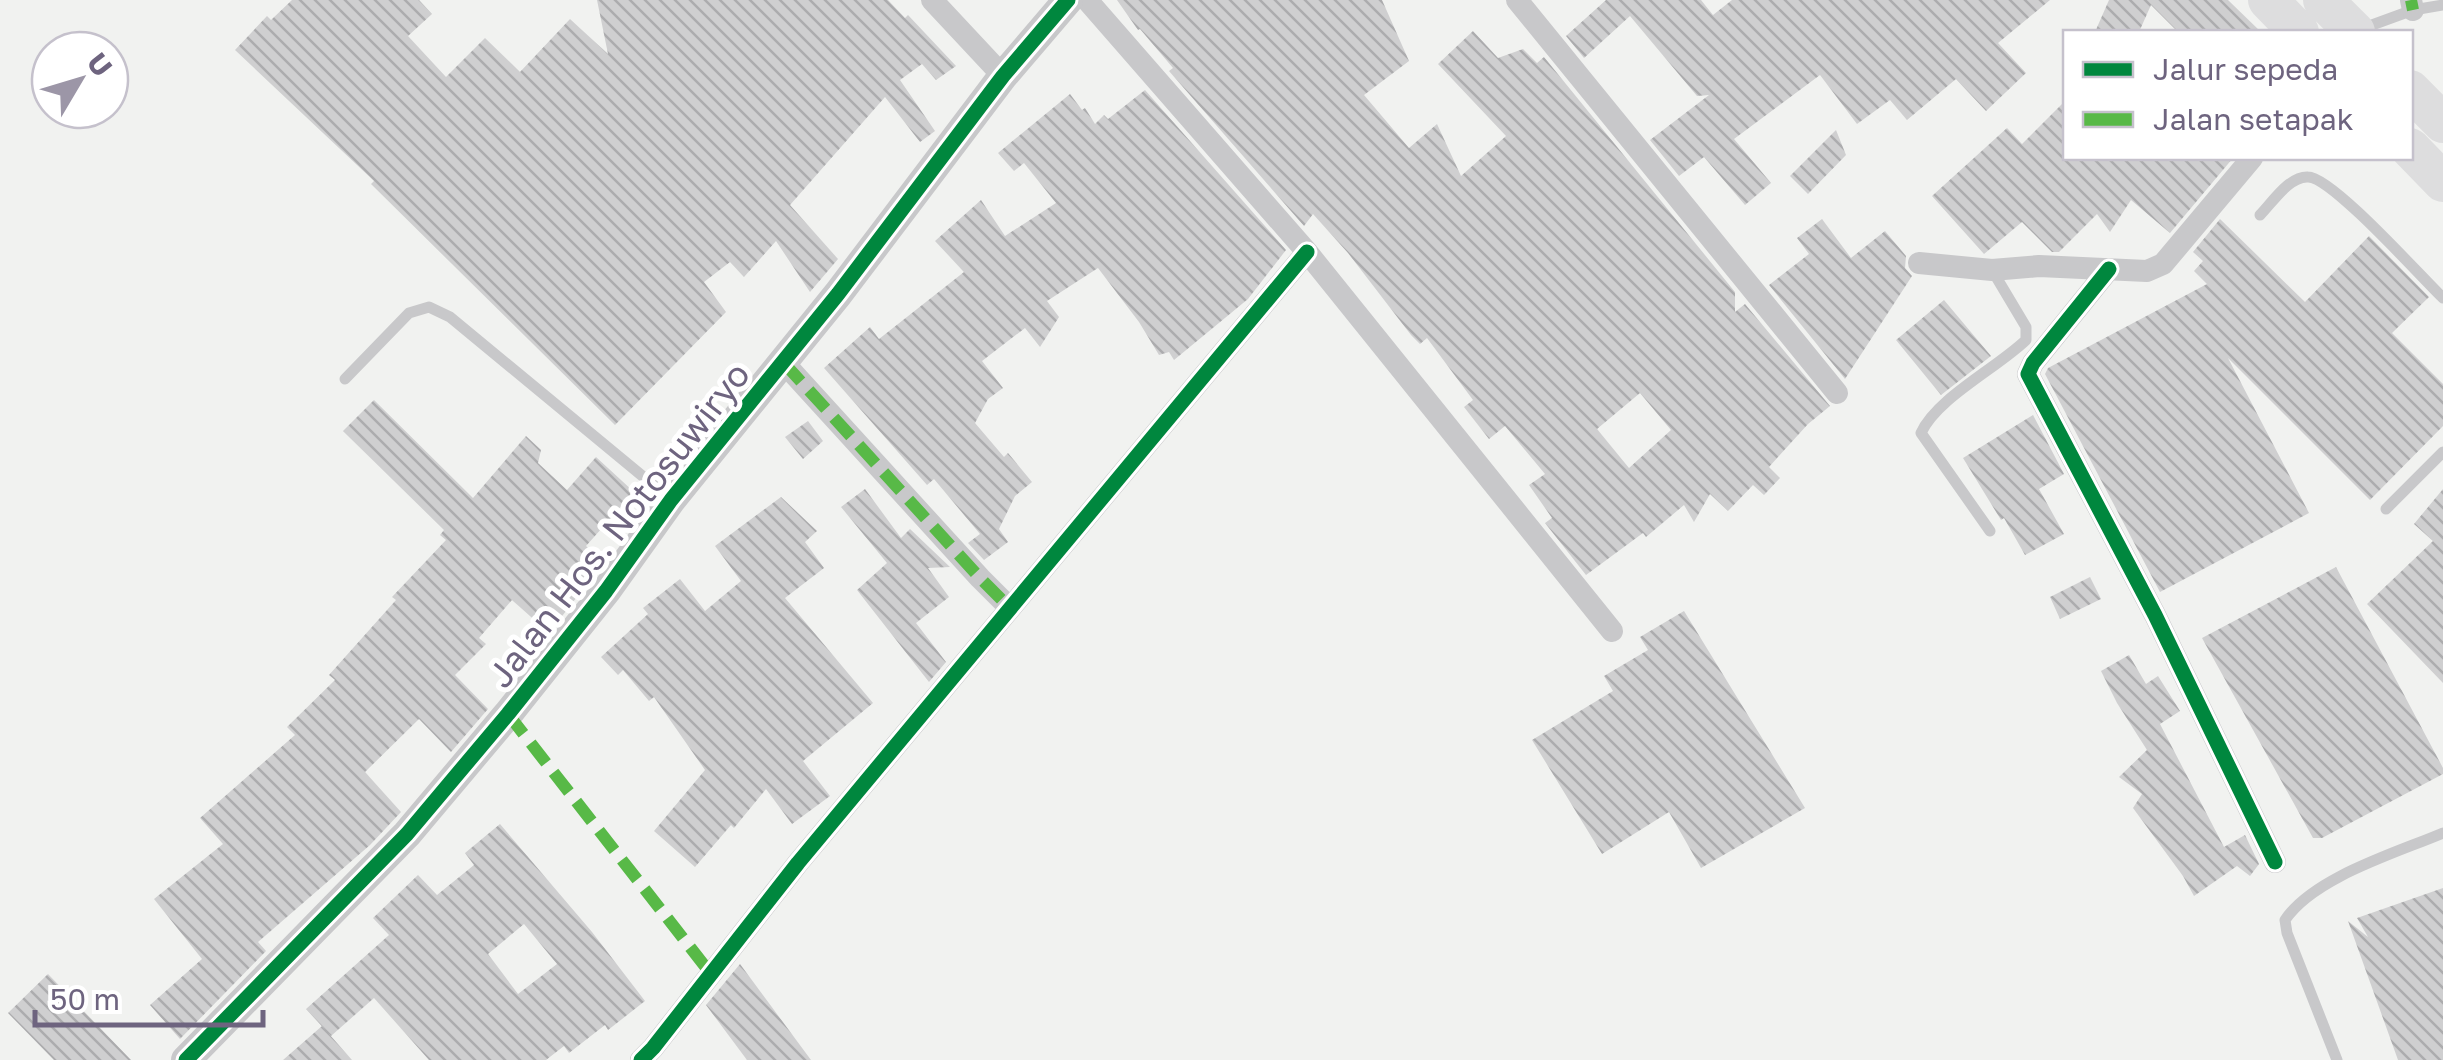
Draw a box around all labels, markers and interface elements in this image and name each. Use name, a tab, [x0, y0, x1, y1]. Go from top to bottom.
north arrow	[30, 30, 130, 130]
legend	[2063, 30, 2413, 160]
text: U	[81, 46, 119, 83]
text: Jalur sepeda	[2153, 51, 2338, 87]
text: Jalan setapak	[2153, 101, 2354, 137]
street label: Jalan Hos. Notosuwiryo	[478, 354, 758, 695]
scale bar	[35, 965, 262, 1027]
text: 50 m	[50, 981, 120, 1017]

